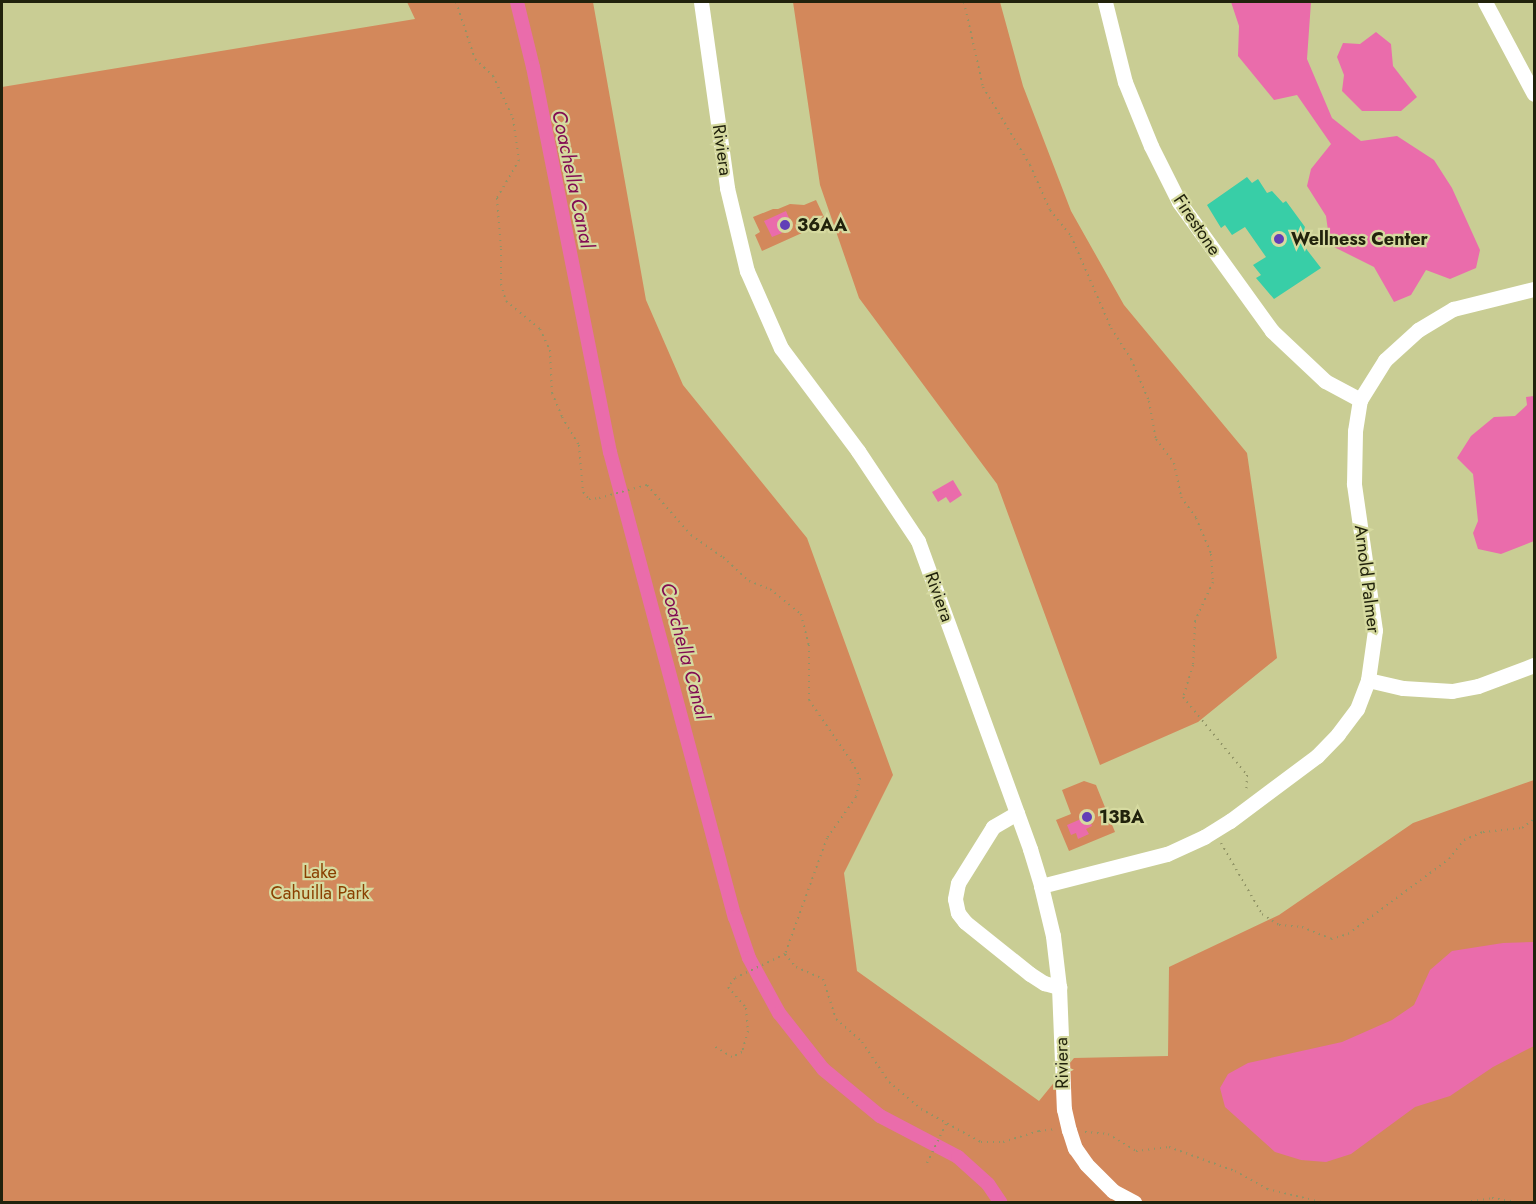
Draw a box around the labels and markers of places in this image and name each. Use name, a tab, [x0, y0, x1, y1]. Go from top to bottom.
place label: 36AA	[797, 214, 847, 236]
marker: 36AA	[778, 218, 792, 232]
place label: Wellness Center	[1291, 228, 1428, 250]
marker: Wellness Center	[1272, 232, 1286, 246]
place label: 13BA	[1099, 806, 1144, 828]
marker: 13BA	[1080, 810, 1094, 824]

